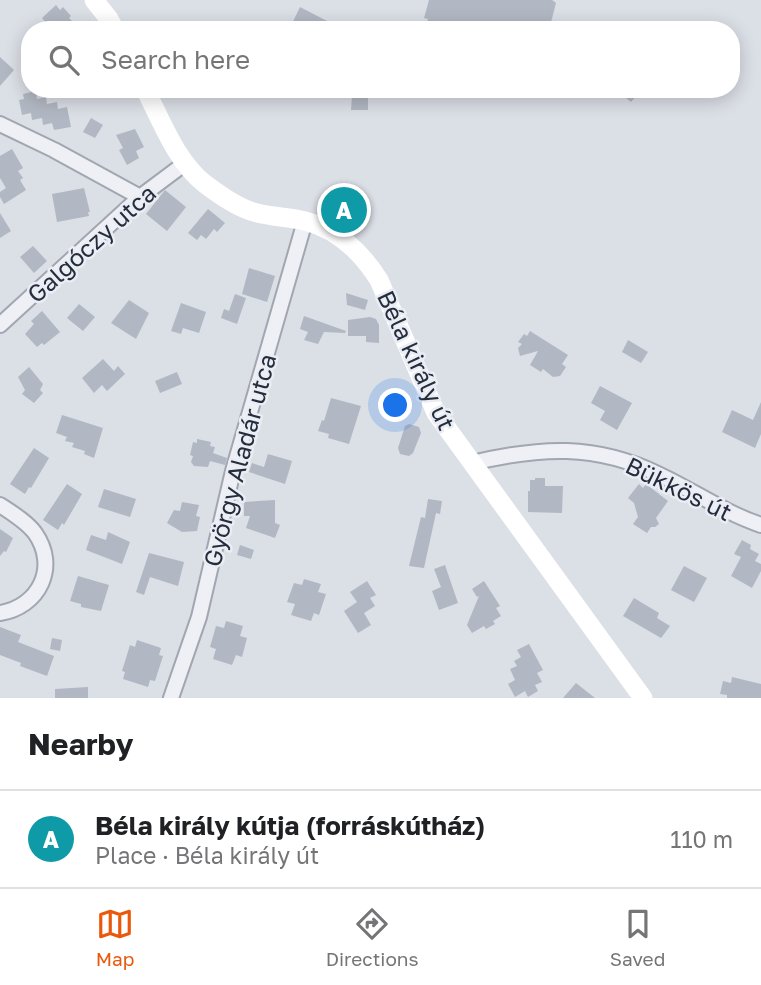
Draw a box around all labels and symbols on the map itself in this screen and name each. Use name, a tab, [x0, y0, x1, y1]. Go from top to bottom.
street label: Galgóczy utca	[21, 178, 161, 308]
pin: A	[321, 184, 367, 236]
street label: Béla király út	[372, 286, 462, 434]
street label: György Aladár utca	[197, 351, 281, 569]
your location	[378, 388, 412, 422]
street label: Bükkös út	[621, 450, 737, 526]

